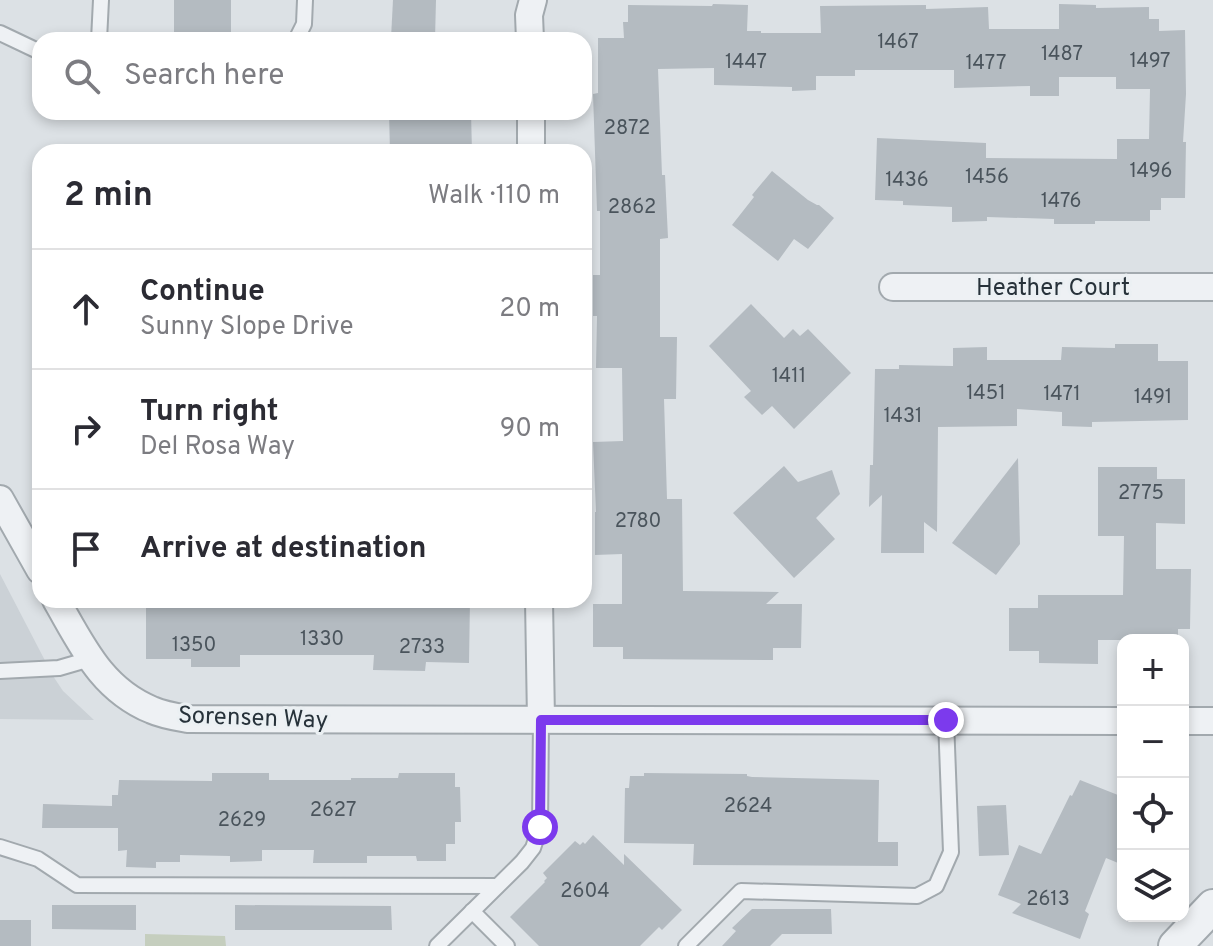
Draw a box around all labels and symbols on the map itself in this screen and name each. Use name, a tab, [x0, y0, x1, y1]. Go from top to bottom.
house number: 1467	[877, 30, 919, 56]
house number: 1487	[1041, 42, 1083, 68]
house number: 1497	[1130, 49, 1170, 75]
house number: 1447	[725, 50, 767, 76]
house number: 1477	[966, 51, 1006, 77]
house number: 2872	[604, 116, 650, 142]
house number: 1496	[1129, 159, 1173, 185]
house number: 1456	[965, 165, 1009, 191]
house number: 1436	[885, 168, 929, 194]
house number: 1476	[1041, 189, 1081, 215]
house number: 2862	[608, 195, 656, 221]
street label: Heather Court	[976, 274, 1130, 304]
house number: 1411	[772, 364, 806, 390]
house number: 1451	[966, 381, 1006, 407]
house number: 1471	[1043, 382, 1081, 408]
house number: 1491	[1134, 385, 1172, 411]
house number: 1431	[884, 404, 922, 430]
house number: 2775	[1118, 481, 1164, 507]
house number: 2780	[615, 509, 661, 535]
house number: 1330	[300, 627, 344, 653]
house number: 1350	[172, 633, 216, 659]
house number: 2733	[399, 635, 445, 661]
street label: Sorensen Way	[177, 701, 329, 737]
route end	[928, 702, 964, 738]
house number: 2624	[724, 794, 772, 820]
house number: 2627	[310, 798, 356, 824]
house number: 2629	[218, 808, 266, 834]
route start	[522, 809, 558, 845]
house number: 2604	[560, 879, 610, 905]
house number: 2613	[1026, 887, 1070, 913]

